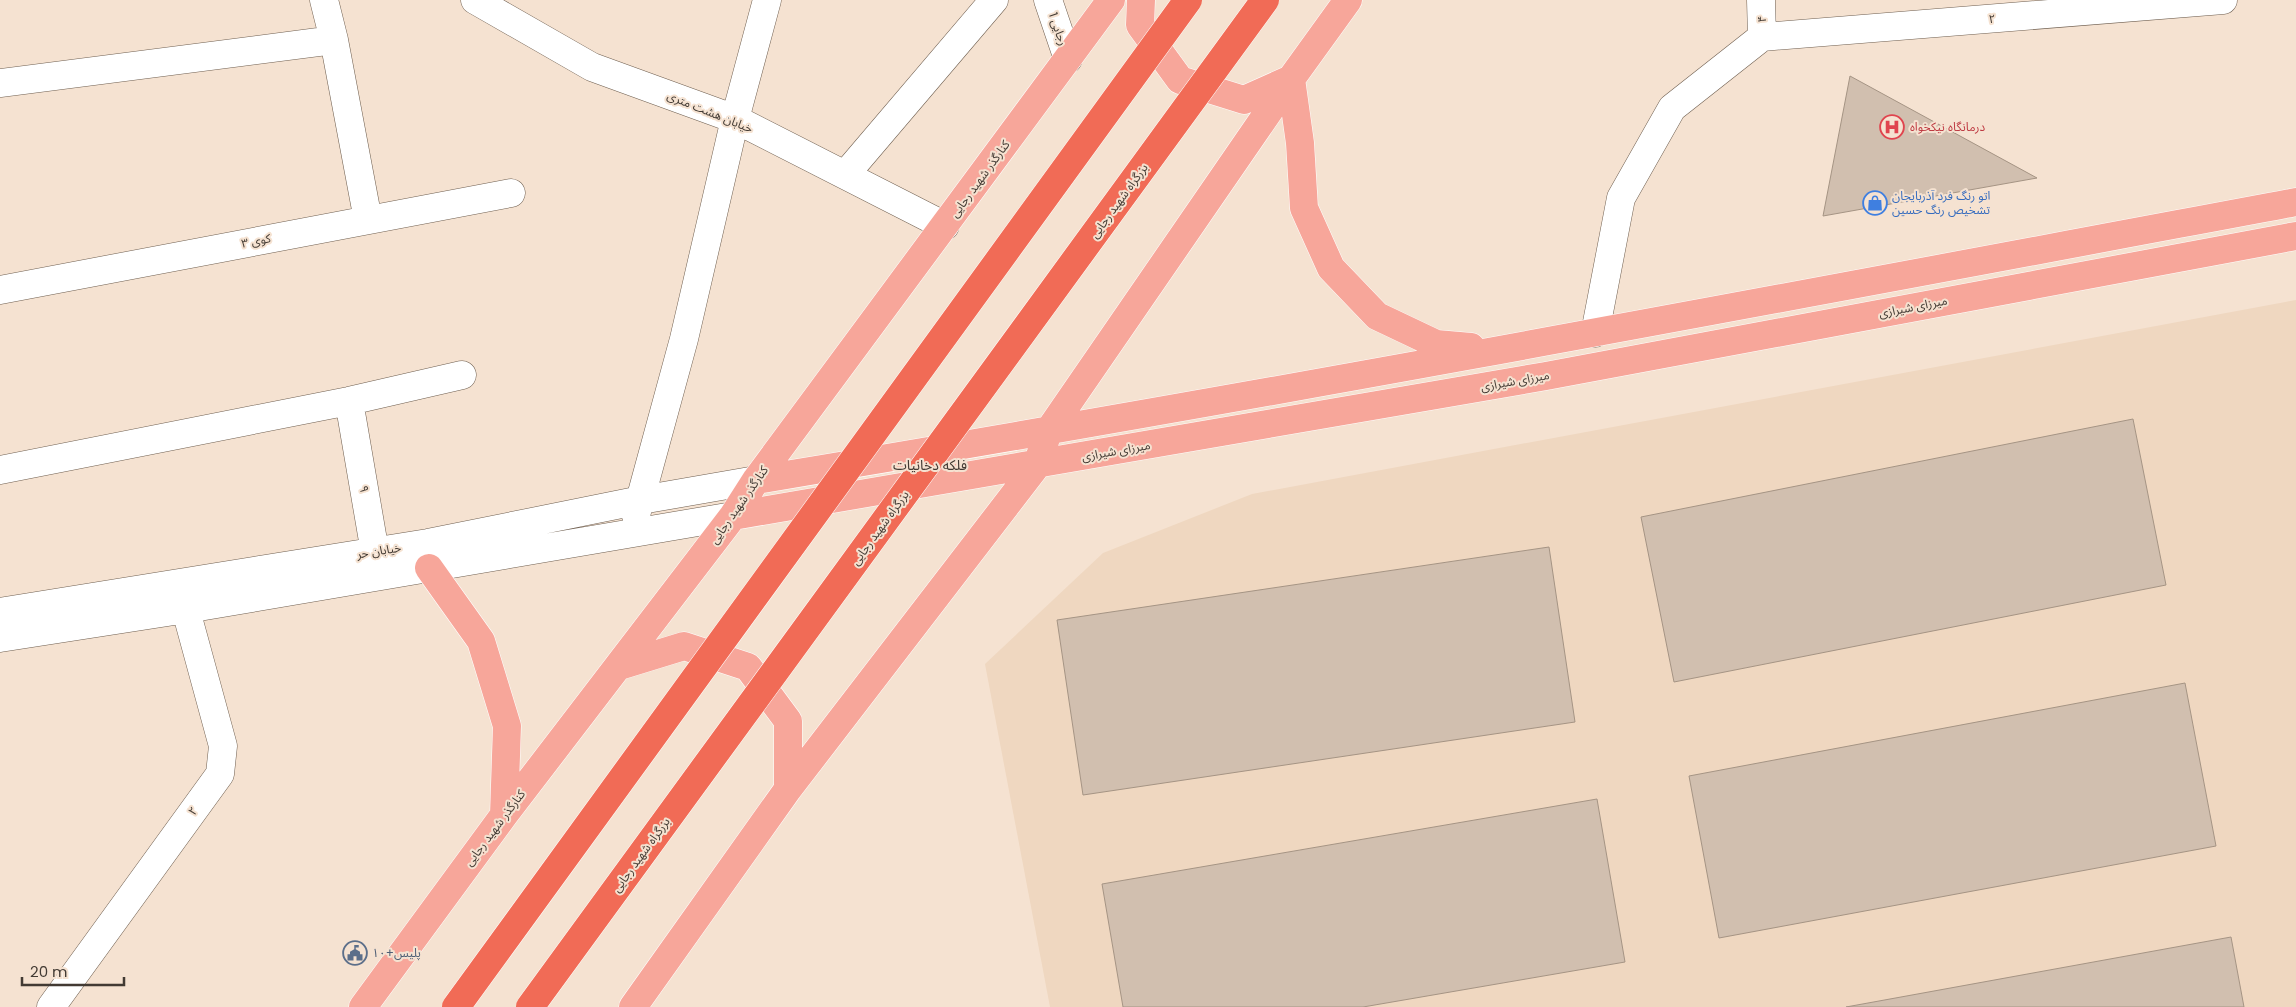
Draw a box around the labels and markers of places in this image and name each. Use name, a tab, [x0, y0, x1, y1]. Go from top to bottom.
hospital icon: درمانگاه نیکخواه	[1879, 114, 1905, 140]
place label: درمانگاه نیکخواه	[1910, 118, 1985, 135]
place label: اتو رنگ فرد آذربایجان تشخیص رنگ حسین	[1892, 187, 1991, 218]
shop icon: اتو رنگ فرد آذربایجان تشخیص رنگ حسین	[1862, 190, 1888, 216]
public building icon: پلیس+١٠	[342, 940, 368, 966]
place label: پلیس+١٠	[372, 944, 421, 961]

